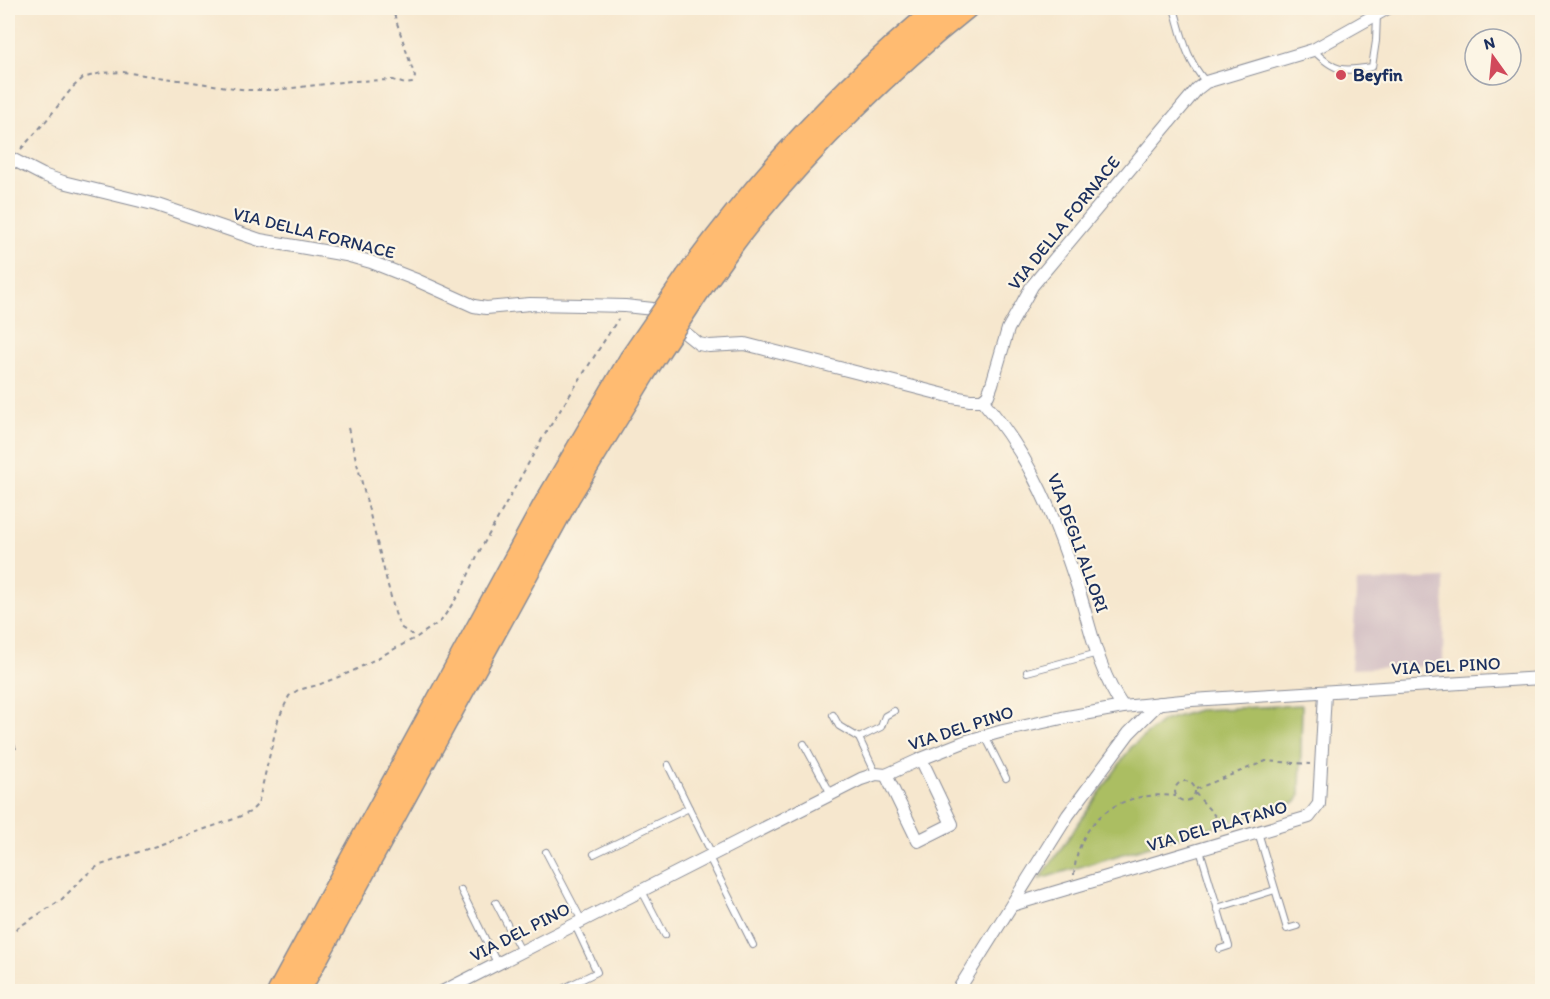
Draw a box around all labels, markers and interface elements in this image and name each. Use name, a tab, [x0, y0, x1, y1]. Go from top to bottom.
north arrow	[1463, 27, 1523, 87]
text: N	[1482, 32, 1497, 54]
place label: Beyfin	[1353, 64, 1403, 86]
marker: Beyfin	[1334, 68, 1348, 82]
street label: VIA DELLA FORNACE	[1003, 151, 1125, 295]
street label: VIA DELLA FORNACE	[231, 202, 398, 264]
street label: VIA DEGLI ALLORI	[1043, 470, 1113, 616]
street label: VIA DEL PINO	[1391, 652, 1501, 680]
street label: VIA DEL PINO	[906, 701, 1016, 755]
street label: VIA DEL PLATANO	[1144, 795, 1290, 857]
street label: VIA DEL PINO	[466, 897, 574, 967]

